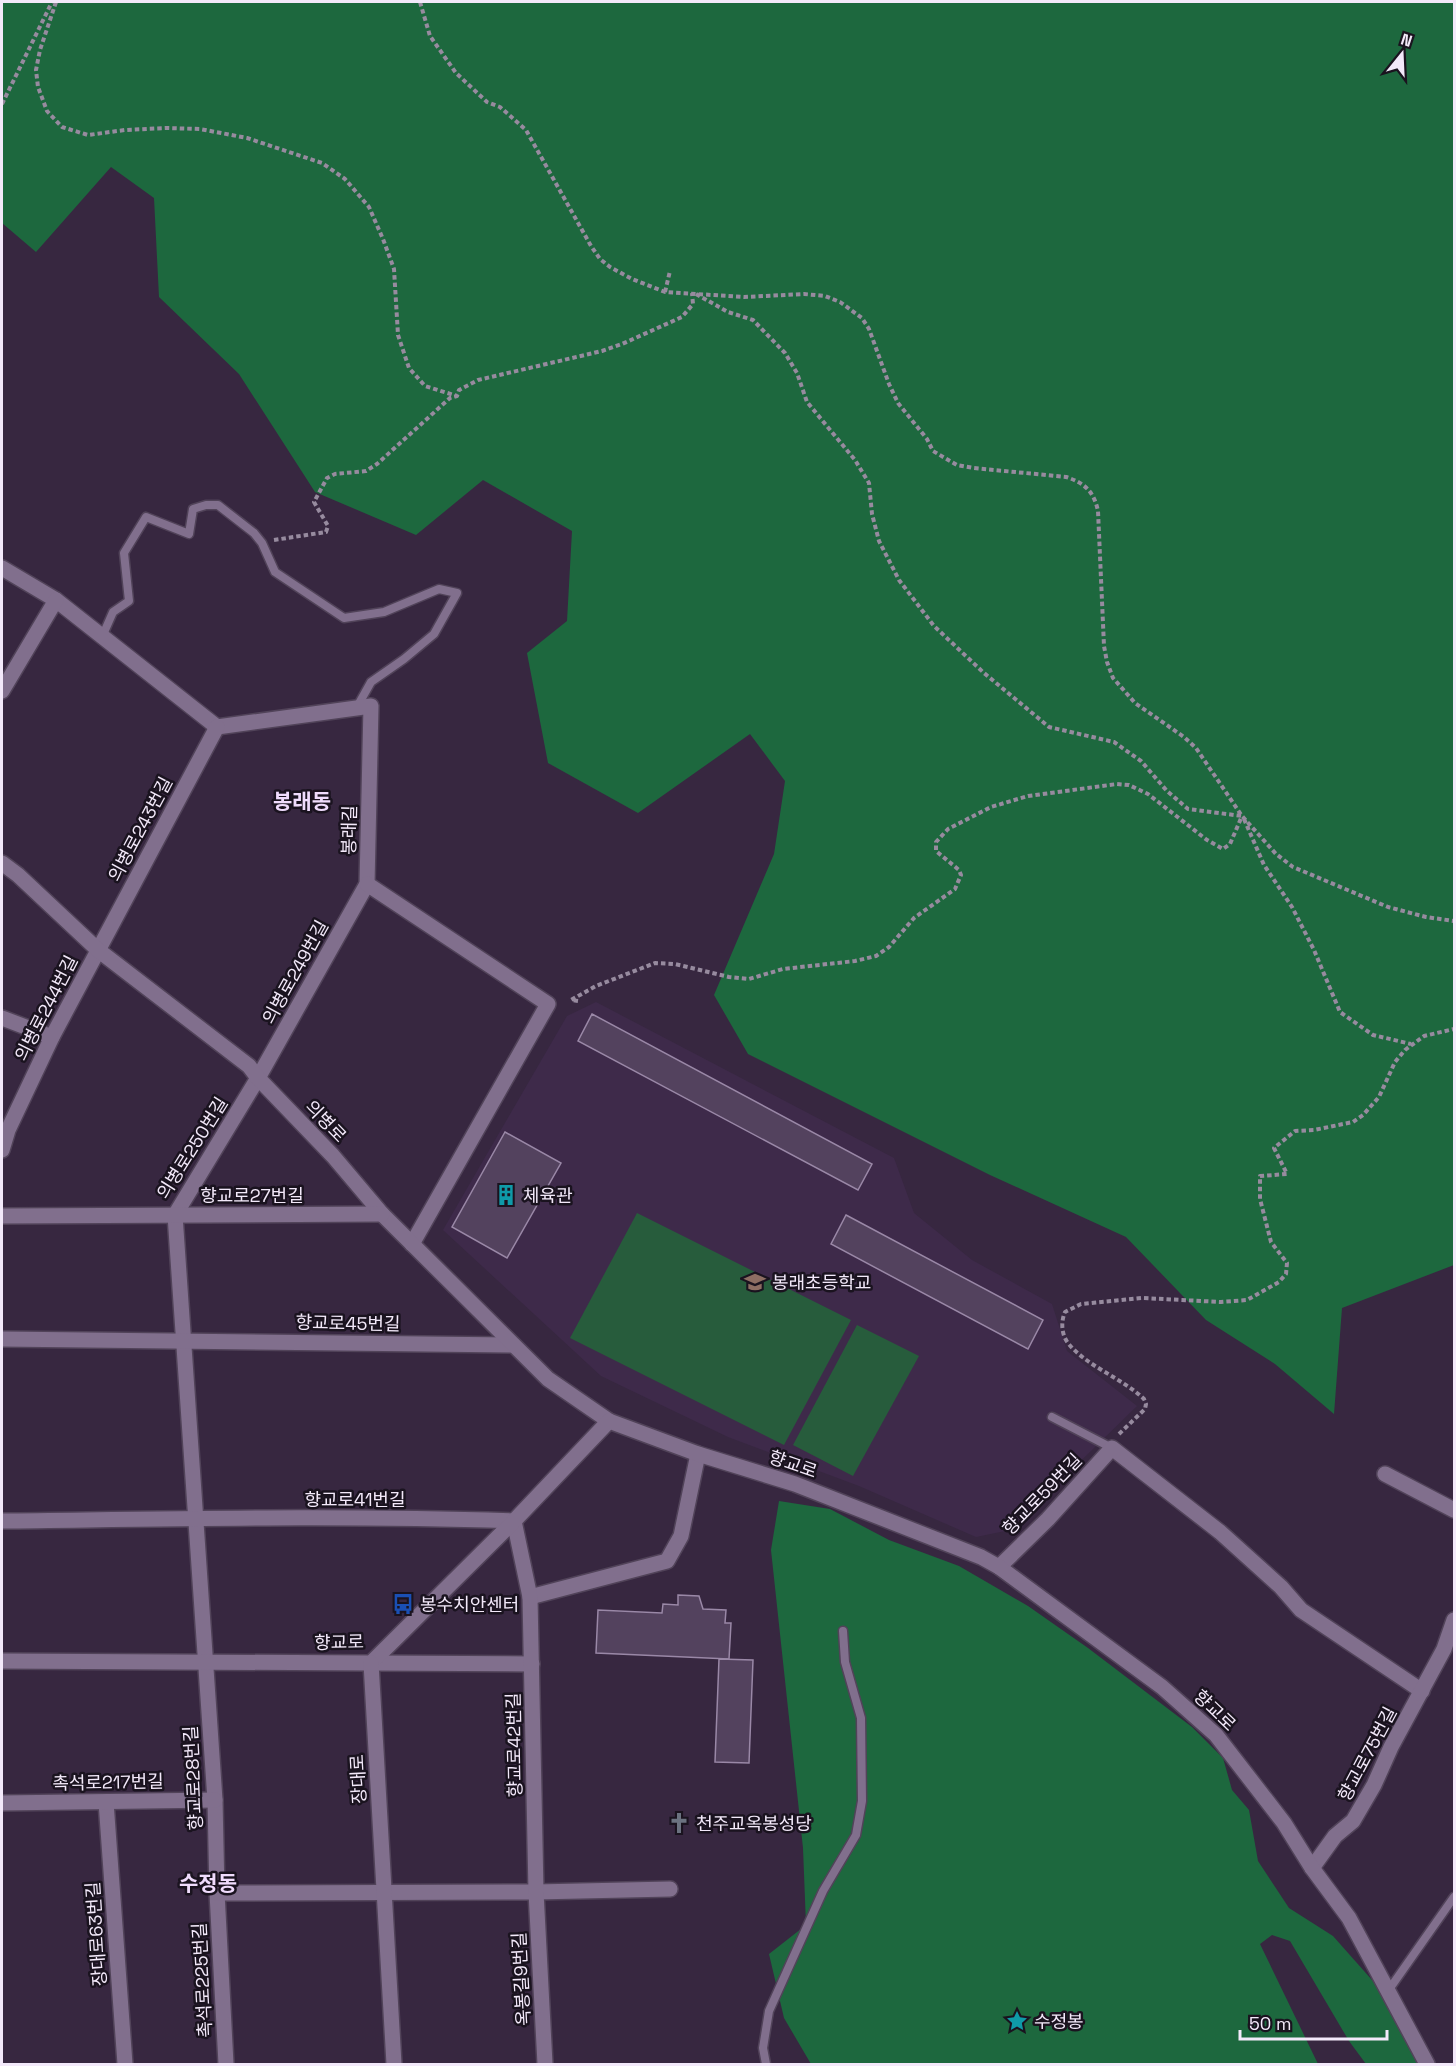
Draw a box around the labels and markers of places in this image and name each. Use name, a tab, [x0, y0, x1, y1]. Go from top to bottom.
building icon: 체육관	[494, 1183, 518, 1207]
place label: 체육관	[523, 1184, 573, 1207]
school or university icon: 봉래초등학교	[743, 1270, 767, 1294]
place label: 봉래초등학교	[772, 1271, 871, 1294]
bus stop icon: 봉수치안센터	[391, 1592, 415, 1616]
place label: 봉수치안센터	[420, 1593, 519, 1616]
church icon: 천주교옥봉성당	[667, 1811, 691, 1835]
place label: 천주교옥봉성당	[696, 1812, 812, 1835]
place icon: 수정봉	[1005, 2009, 1029, 2033]
place label: 수정봉	[1034, 2010, 1084, 2033]

